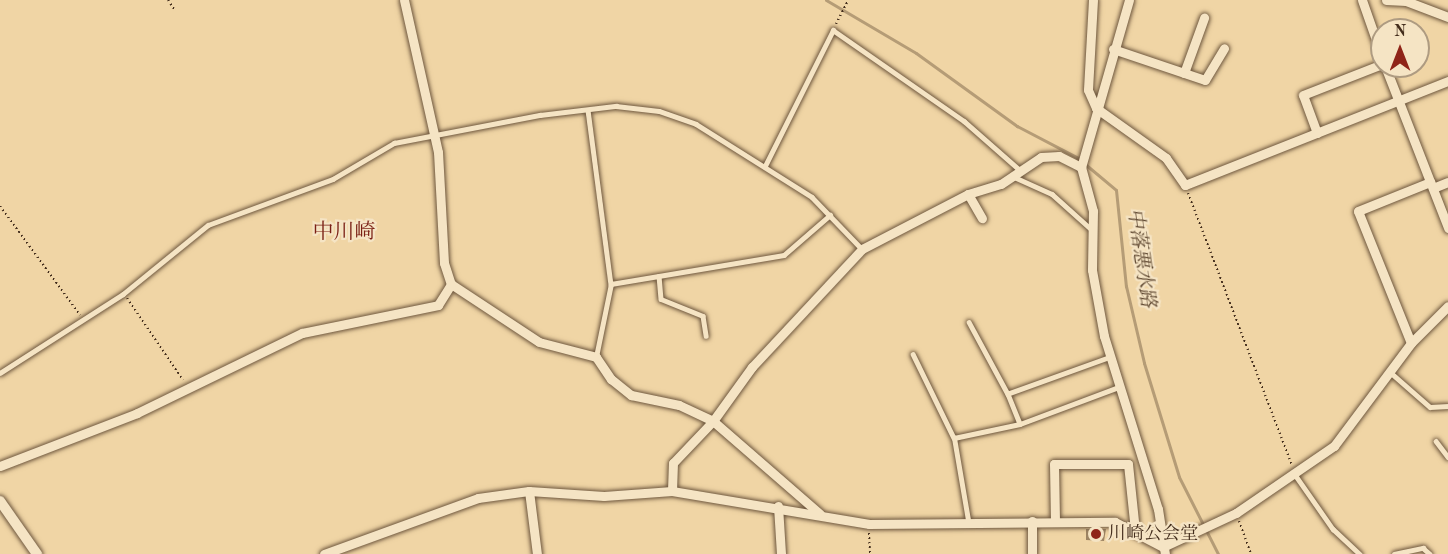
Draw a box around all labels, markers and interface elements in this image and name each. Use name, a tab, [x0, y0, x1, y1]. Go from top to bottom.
north arrow	[1370, 18, 1430, 78]
text: N	[1394, 24, 1406, 40]
water label: 中落悪水路	[1121, 207, 1159, 309]
district label: 中川崎	[313, 220, 375, 246]
place label: 川崎公会堂	[1108, 523, 1198, 545]
marker: 川崎公会堂	[1089, 527, 1103, 541]

